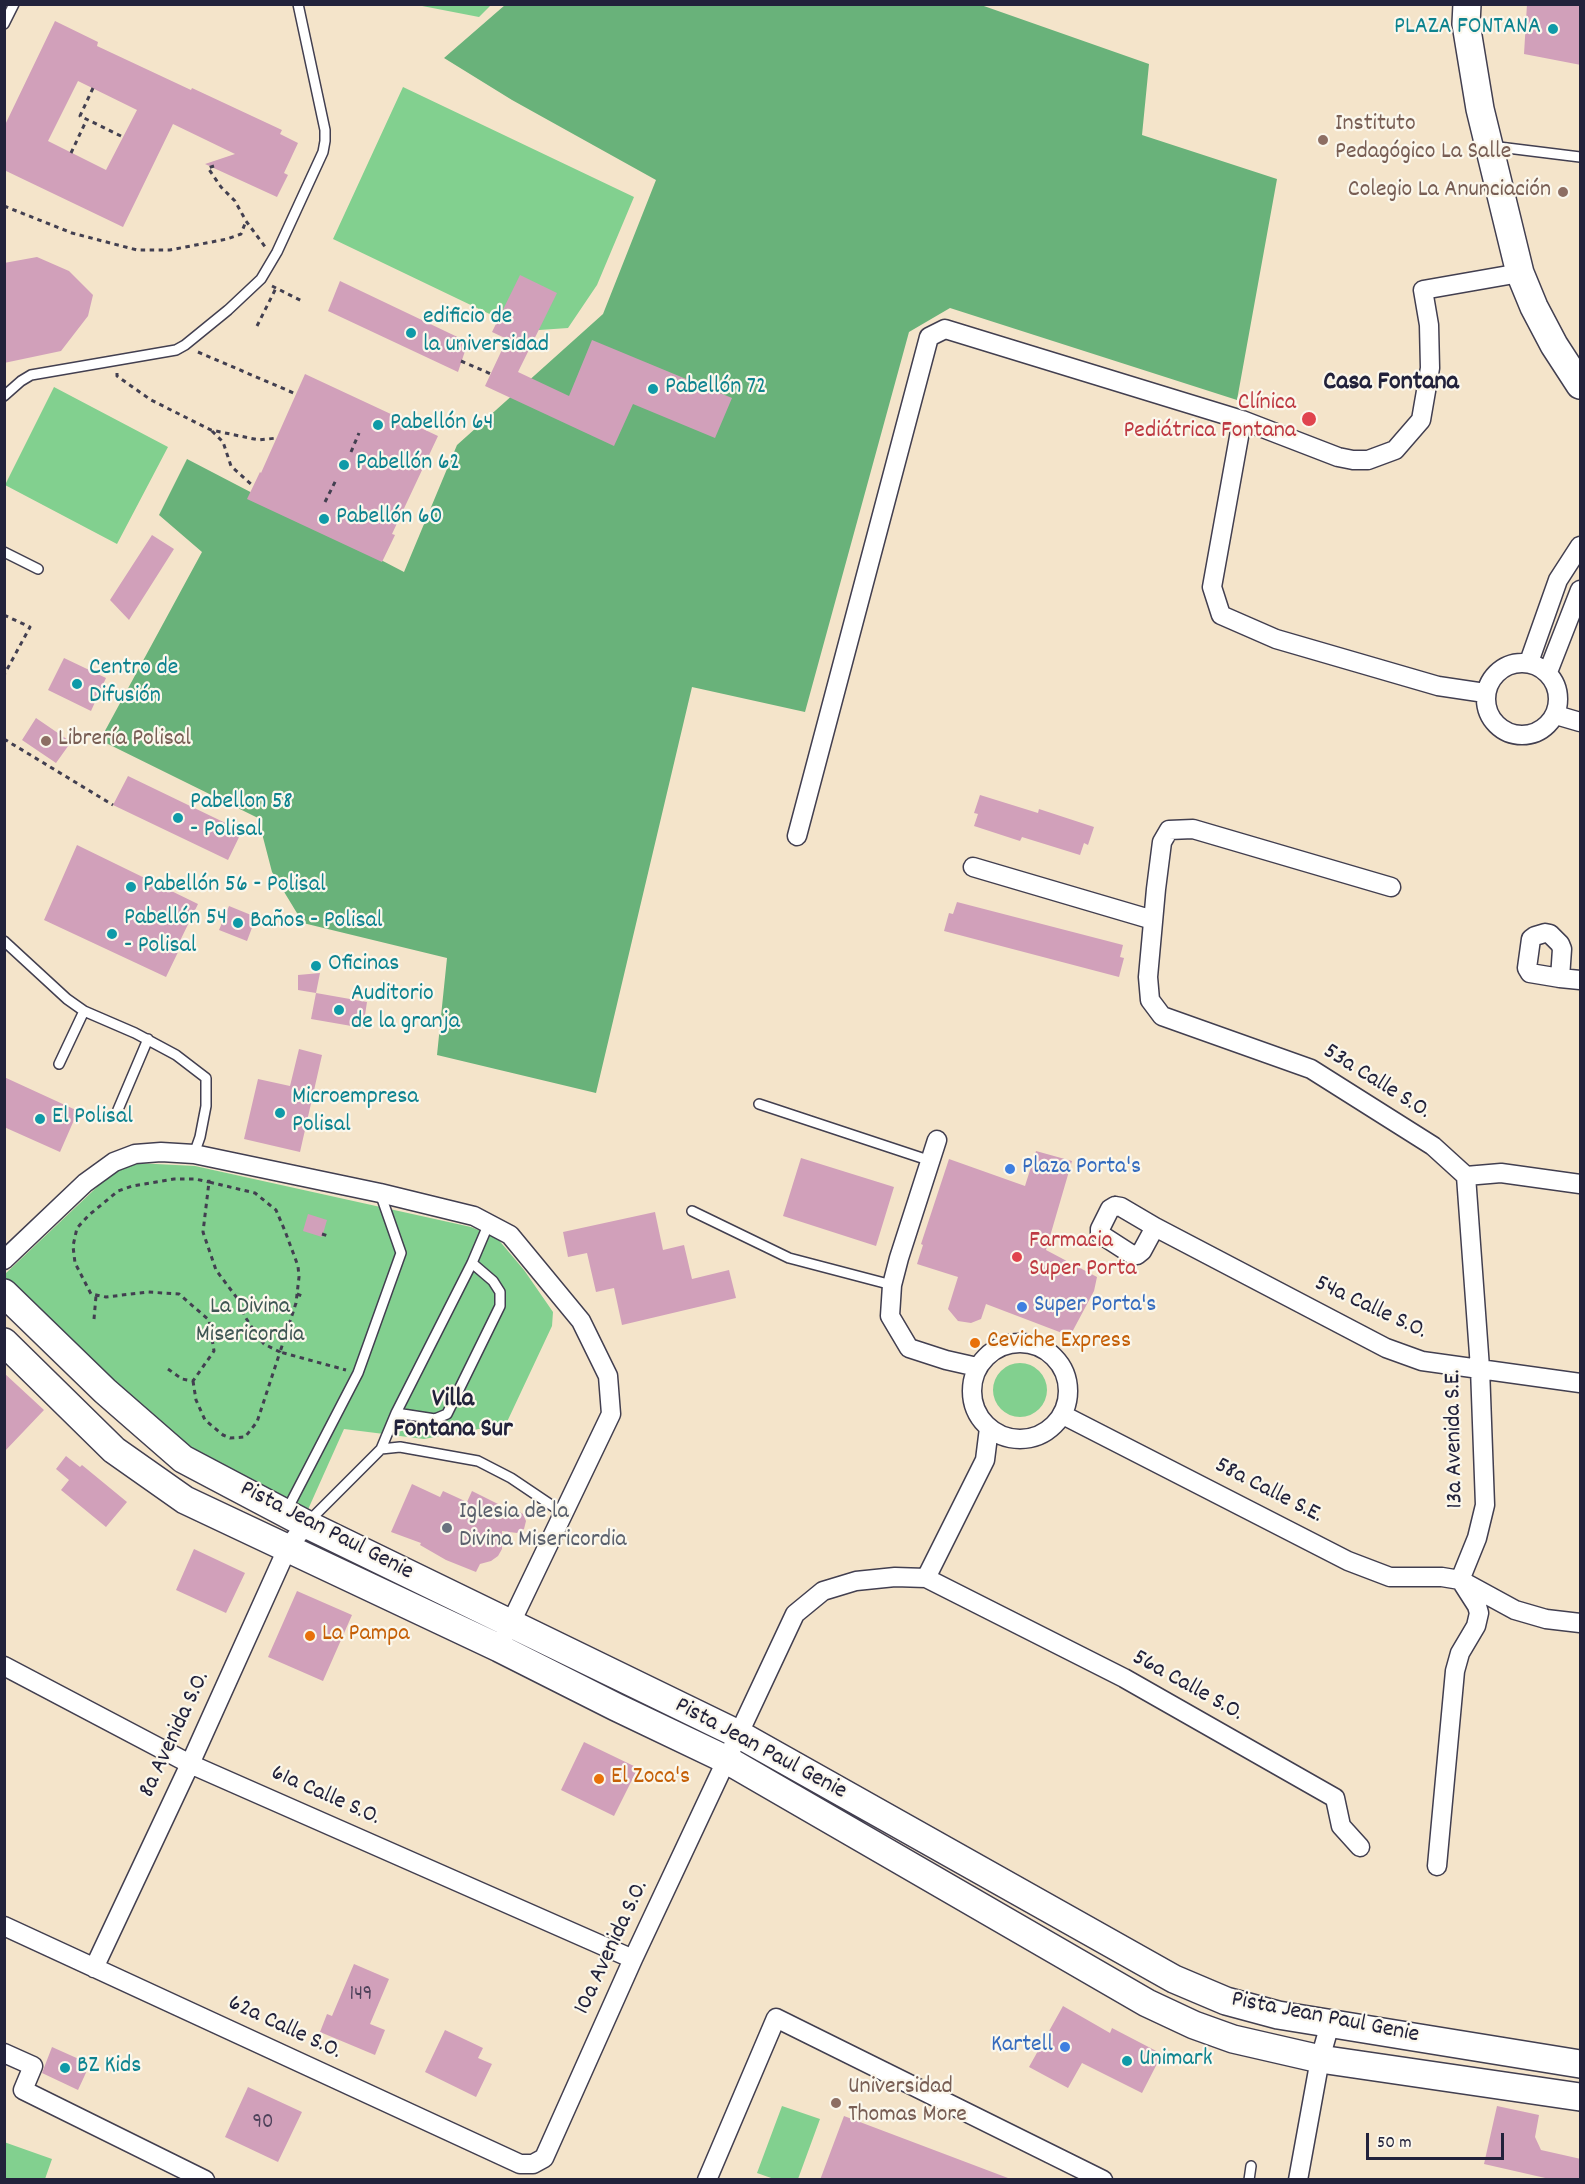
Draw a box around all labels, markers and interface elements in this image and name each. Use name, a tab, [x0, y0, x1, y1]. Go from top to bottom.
place label: PLAZA FONTANA	[1394, 15, 1541, 43]
marker: PLAZA FONTANA	[1546, 22, 1560, 36]
place label: Instituto Pedagógico La Salle	[1335, 112, 1511, 168]
marker: Instituto Pedagógico La Salle	[1316, 133, 1330, 147]
place label: Colegio La Anunciación	[1348, 178, 1551, 206]
marker: Colegio La Anunciación	[1556, 185, 1570, 199]
place label: edificio de la universidad	[423, 305, 549, 361]
marker: edificio de la universidad	[404, 326, 418, 340]
district label: Casa Fontana	[1323, 368, 1459, 400]
place label: Pabellón 72	[665, 375, 766, 403]
marker: Pabellón 72	[646, 382, 660, 396]
place label: Clínica Pediátrica Fontana	[1123, 391, 1296, 447]
marker: Clínica Pediátrica Fontana	[1300, 410, 1318, 428]
place label: Pabellón 64	[390, 411, 494, 439]
marker: Pabellón 64	[371, 418, 385, 432]
place label: Pabellón 62	[356, 451, 460, 479]
marker: Pabellón 62	[337, 458, 351, 472]
place label: Pabellón 60	[336, 505, 443, 533]
marker: Pabellón 60	[317, 512, 331, 526]
place label: Centro de Difusión	[89, 656, 178, 712]
marker: Centro de Difusión	[70, 677, 84, 691]
place label: Librería Polisal	[58, 727, 191, 755]
marker: Librería Polisal	[39, 734, 53, 748]
place label: Pabellon 58 - Polisal	[190, 790, 293, 846]
marker: Pabellon 58 - Polisal	[171, 811, 185, 825]
place label: Pabellón 56 - Polisal	[143, 873, 326, 901]
marker: Pabellón 56 - Polisal	[124, 880, 138, 894]
place label: Pabellón 54 - Polisal	[124, 906, 227, 962]
place label: Baños - Polisal	[250, 909, 382, 937]
marker: Baños - Polisal	[231, 916, 245, 930]
marker: Pabellón 54 - Polisal	[105, 927, 119, 941]
place label: Oficinas	[328, 952, 399, 980]
marker: Oficinas	[309, 959, 323, 973]
place label: Auditorio de la granja	[351, 982, 460, 1038]
marker: Auditorio de la granja	[332, 1003, 346, 1017]
street label: 53a Calle S.O.	[1317, 1039, 1435, 1127]
place label: Microempresa Polisal	[292, 1085, 419, 1141]
place label: El Polisal	[52, 1105, 133, 1133]
marker: Microempresa Polisal	[273, 1106, 287, 1120]
marker: El Polisal	[33, 1112, 47, 1126]
place label: Plaza Porta's	[1022, 1155, 1141, 1183]
marker: Plaza Porta's	[1003, 1162, 1017, 1176]
place label: Farmacia Super Porta	[1029, 1229, 1137, 1285]
marker: Farmacia Super Porta	[1010, 1250, 1024, 1264]
street label: 54a Calle S.O.	[1309, 1270, 1431, 1348]
place label: Super Porta's	[1034, 1293, 1156, 1321]
park label: La Divina Misericordia	[196, 1295, 304, 1351]
marker: Super Porta's	[1015, 1300, 1029, 1314]
place label: Ceviche Express	[987, 1329, 1131, 1357]
marker: Ceviche Express	[968, 1336, 982, 1350]
street label: 13a Avenida S.E.	[1440, 1369, 1472, 1509]
district label: Villa Fontana Sur	[393, 1385, 513, 1446]
street label: 58a Calle S.E.	[1209, 1452, 1327, 1532]
street label: Pista Jean Paul Genie	[235, 1476, 417, 1588]
place label: Iglesia de la Divina Misericordia	[459, 1500, 627, 1556]
marker: Iglesia de la Divina Misericordia	[440, 1521, 454, 1535]
place label: La Pampa	[322, 1622, 410, 1650]
marker: La Pampa	[303, 1629, 317, 1643]
street label: 56a Calle S.O.	[1126, 1645, 1248, 1729]
street label: 8a Avenida S.O.	[134, 1667, 218, 1803]
street label: Pista Jean Paul Genie	[669, 1693, 851, 1807]
street label: 61a Calle S.O.	[266, 1760, 384, 1834]
place label: El Zoca's	[611, 1765, 690, 1793]
marker: El Zoca's	[592, 1772, 606, 1786]
street label: 10a Avenida S.O.	[569, 1876, 657, 2020]
house number: 149	[350, 1983, 372, 2009]
street label: Pista Jean Paul Genie	[1229, 1987, 1421, 2051]
street label: 62a Calle S.O.	[223, 1990, 345, 2068]
place label: Kartell	[991, 2033, 1053, 2061]
marker: Kartell	[1058, 2040, 1072, 2054]
place label: Unimark	[1139, 2047, 1213, 2075]
place label: BZ Kids	[77, 2054, 141, 2082]
marker: Unimark	[1120, 2054, 1134, 2068]
marker: BZ Kids	[58, 2061, 72, 2075]
place label: Universidad Thomas More	[848, 2075, 967, 2131]
marker: Universidad Thomas More	[829, 2096, 843, 2110]
house number: 90	[252, 2111, 274, 2137]
scale bar	[1369, 2121, 1507, 2159]
text: 50 m	[1377, 2131, 1412, 2156]

